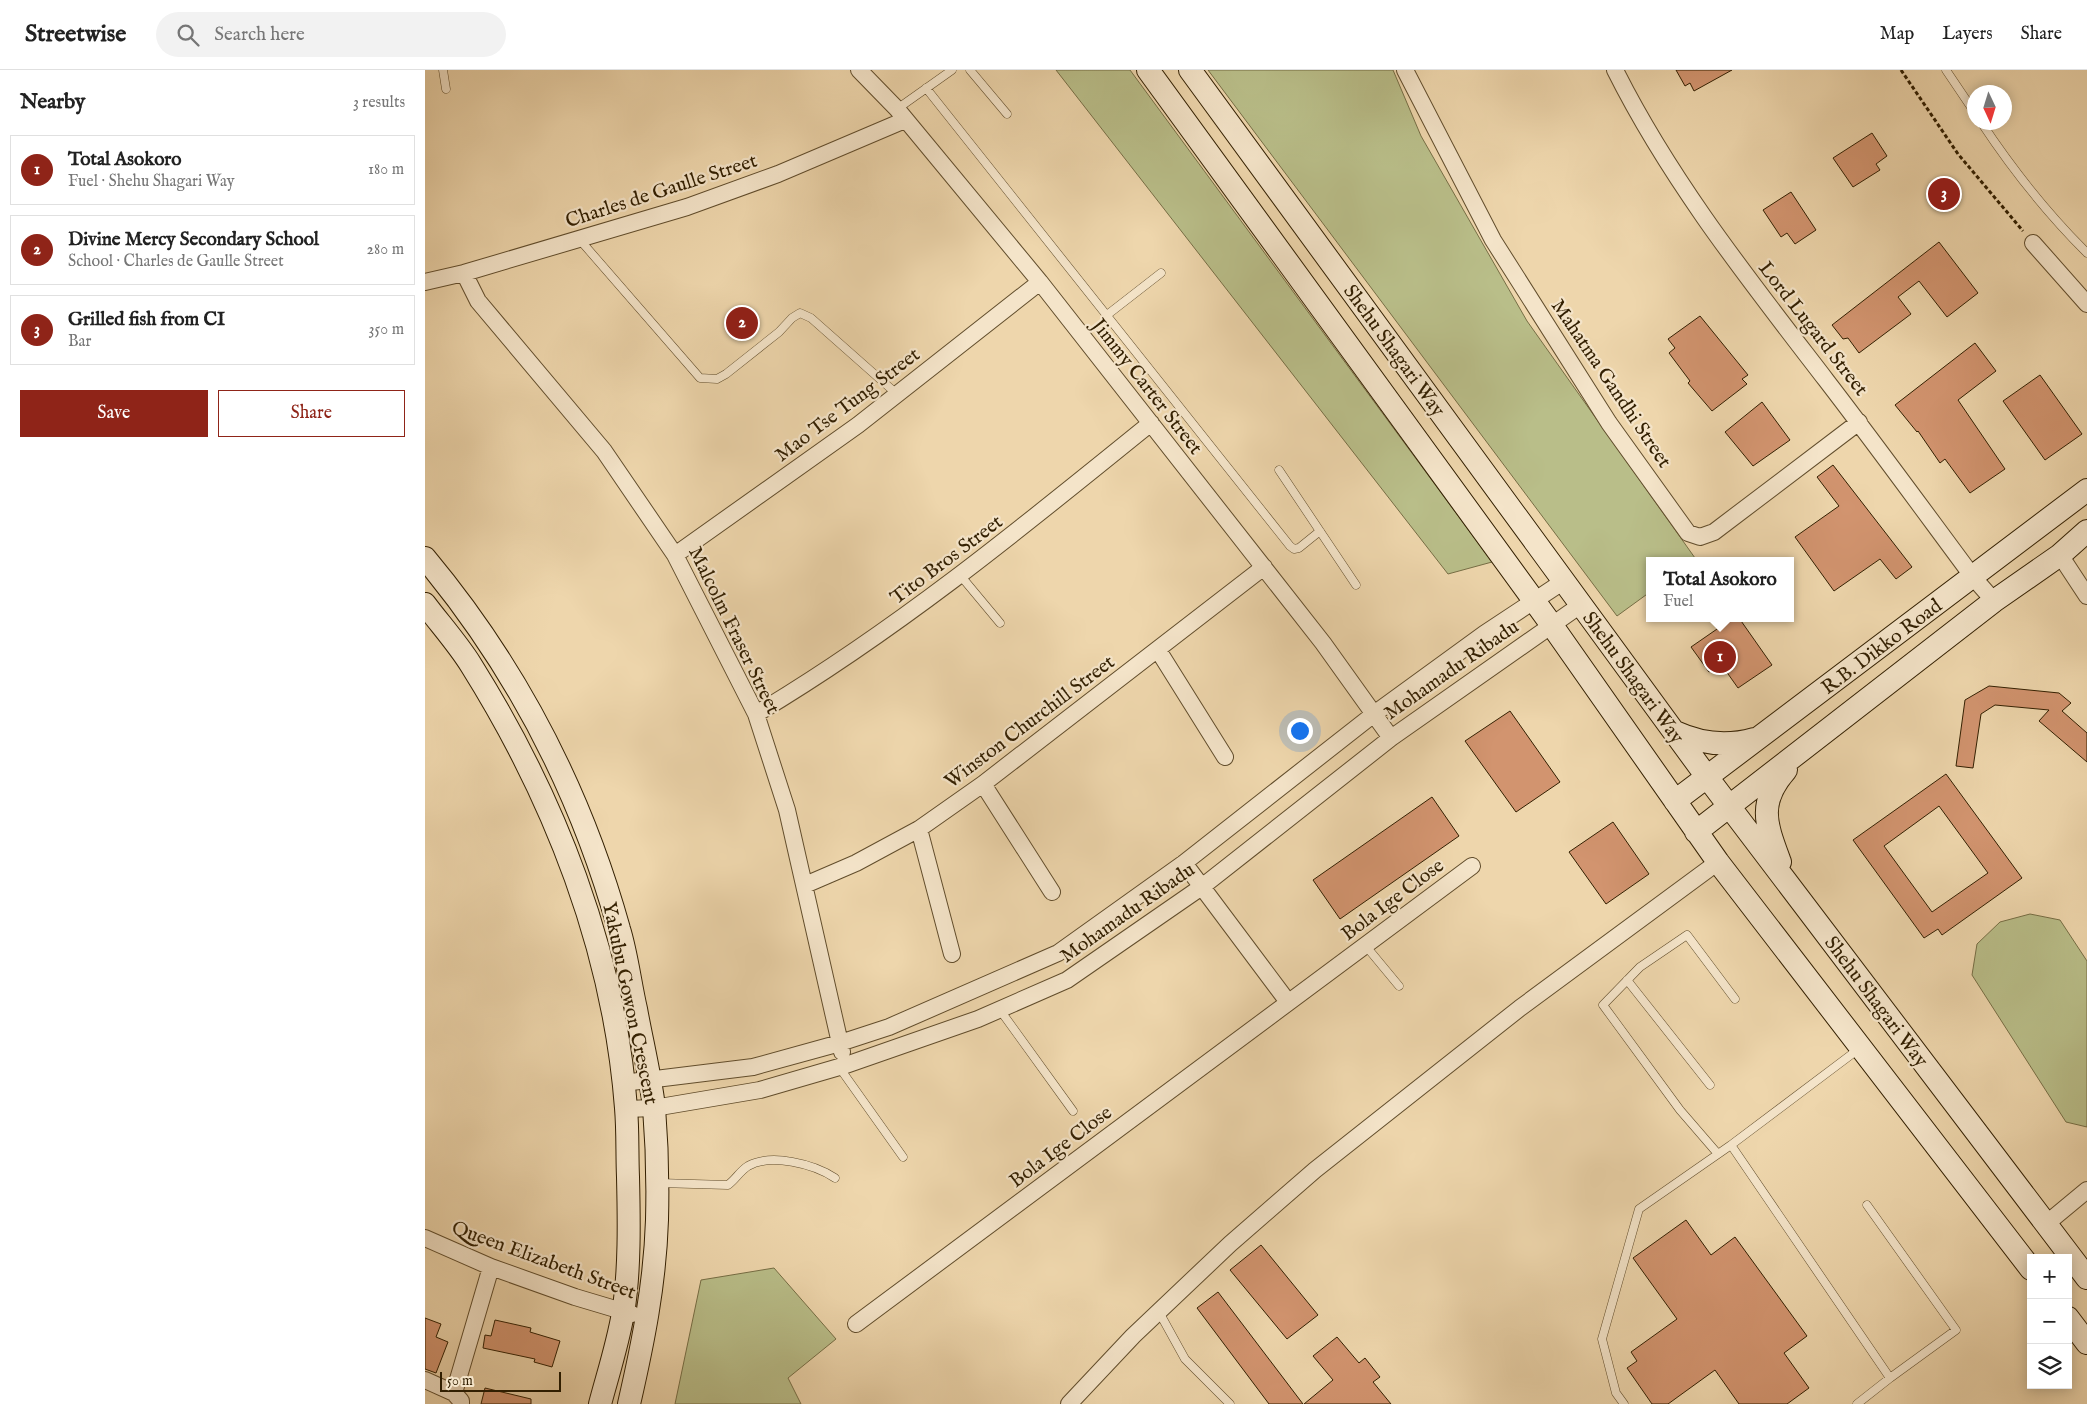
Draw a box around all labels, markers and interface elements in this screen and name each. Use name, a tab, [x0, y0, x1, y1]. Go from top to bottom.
search box	[156, 12, 506, 57]
text: Streetwise	[25, 19, 126, 50]
icon: search	[174, 21, 202, 49]
text: Search here	[214, 23, 305, 47]
text: Map	[1880, 23, 1914, 46]
text: Layers	[1942, 23, 1993, 46]
text: Share	[2021, 23, 2062, 46]
north arrow	[1967, 85, 2012, 130]
text: Nearby	[20, 89, 85, 116]
text: 3 results	[353, 93, 405, 113]
text: Total Asokoro	[68, 148, 182, 172]
street label: Charles de Gaulle Street	[562, 149, 761, 234]
text: 1	[34, 160, 40, 180]
text: 180 m	[368, 160, 404, 180]
text: Fuel · Shehu Shagari Way	[68, 172, 235, 192]
pin: 3	[1928, 175, 1960, 213]
text: Divine Mercy Secondary School	[68, 228, 319, 252]
text: 2	[33, 240, 41, 260]
text: 280 m	[367, 240, 404, 260]
text: School · Charles de Gaulle Street	[68, 252, 284, 272]
street label: Lord Lugard Street	[1753, 257, 1873, 401]
street label: Shehu Shagari Way	[1337, 280, 1450, 422]
street label: Mahatma Gandhi Street	[1545, 295, 1677, 473]
pin: 2	[726, 304, 758, 342]
text: Grilled fish from CI	[68, 308, 225, 332]
street label: Jimmy Carter Street	[1085, 312, 1208, 460]
text: 3	[34, 320, 40, 340]
text: 350 m	[369, 320, 404, 340]
text: Bar	[68, 332, 91, 352]
street label: Mao Tse Tung Street	[771, 342, 925, 468]
button: Save	[20, 390, 208, 437]
button: Share	[218, 390, 405, 437]
street label: Tito Bros Street	[886, 510, 1008, 611]
street label: Malcolm Fraser Street	[682, 543, 785, 719]
popup	[1646, 557, 1794, 622]
text: Total Asokoro	[1663, 568, 1777, 592]
text: Fuel	[1663, 592, 1693, 612]
street label: R.B. Dikko Road	[1817, 594, 1947, 701]
street label: Shehu Shagari Way	[1576, 607, 1689, 749]
street label: Mohamadu Ribadu	[1380, 614, 1524, 726]
pin: 1	[1704, 638, 1736, 676]
street label: Winston Churchill Street	[940, 650, 1120, 794]
your location	[1287, 718, 1313, 744]
street label: Bola Ige Close	[1337, 853, 1449, 947]
street label: Mohamadu Ribadu	[1056, 857, 1200, 969]
street label: Yakubu Gowon Crescent	[596, 900, 663, 1107]
street label: Shehu Shagari Way	[1818, 931, 1933, 1072]
street label: Bola Ige Close	[1005, 1100, 1117, 1194]
street label: Queen Elizabeth Street	[448, 1215, 639, 1305]
map controls	[2027, 1254, 2072, 1389]
button: +	[2027, 1254, 2072, 1299]
button: −	[2027, 1299, 2072, 1344]
button: layers	[2027, 1344, 2072, 1389]
scale bar	[440, 1369, 561, 1392]
text: 50 m	[447, 1372, 473, 1390]

